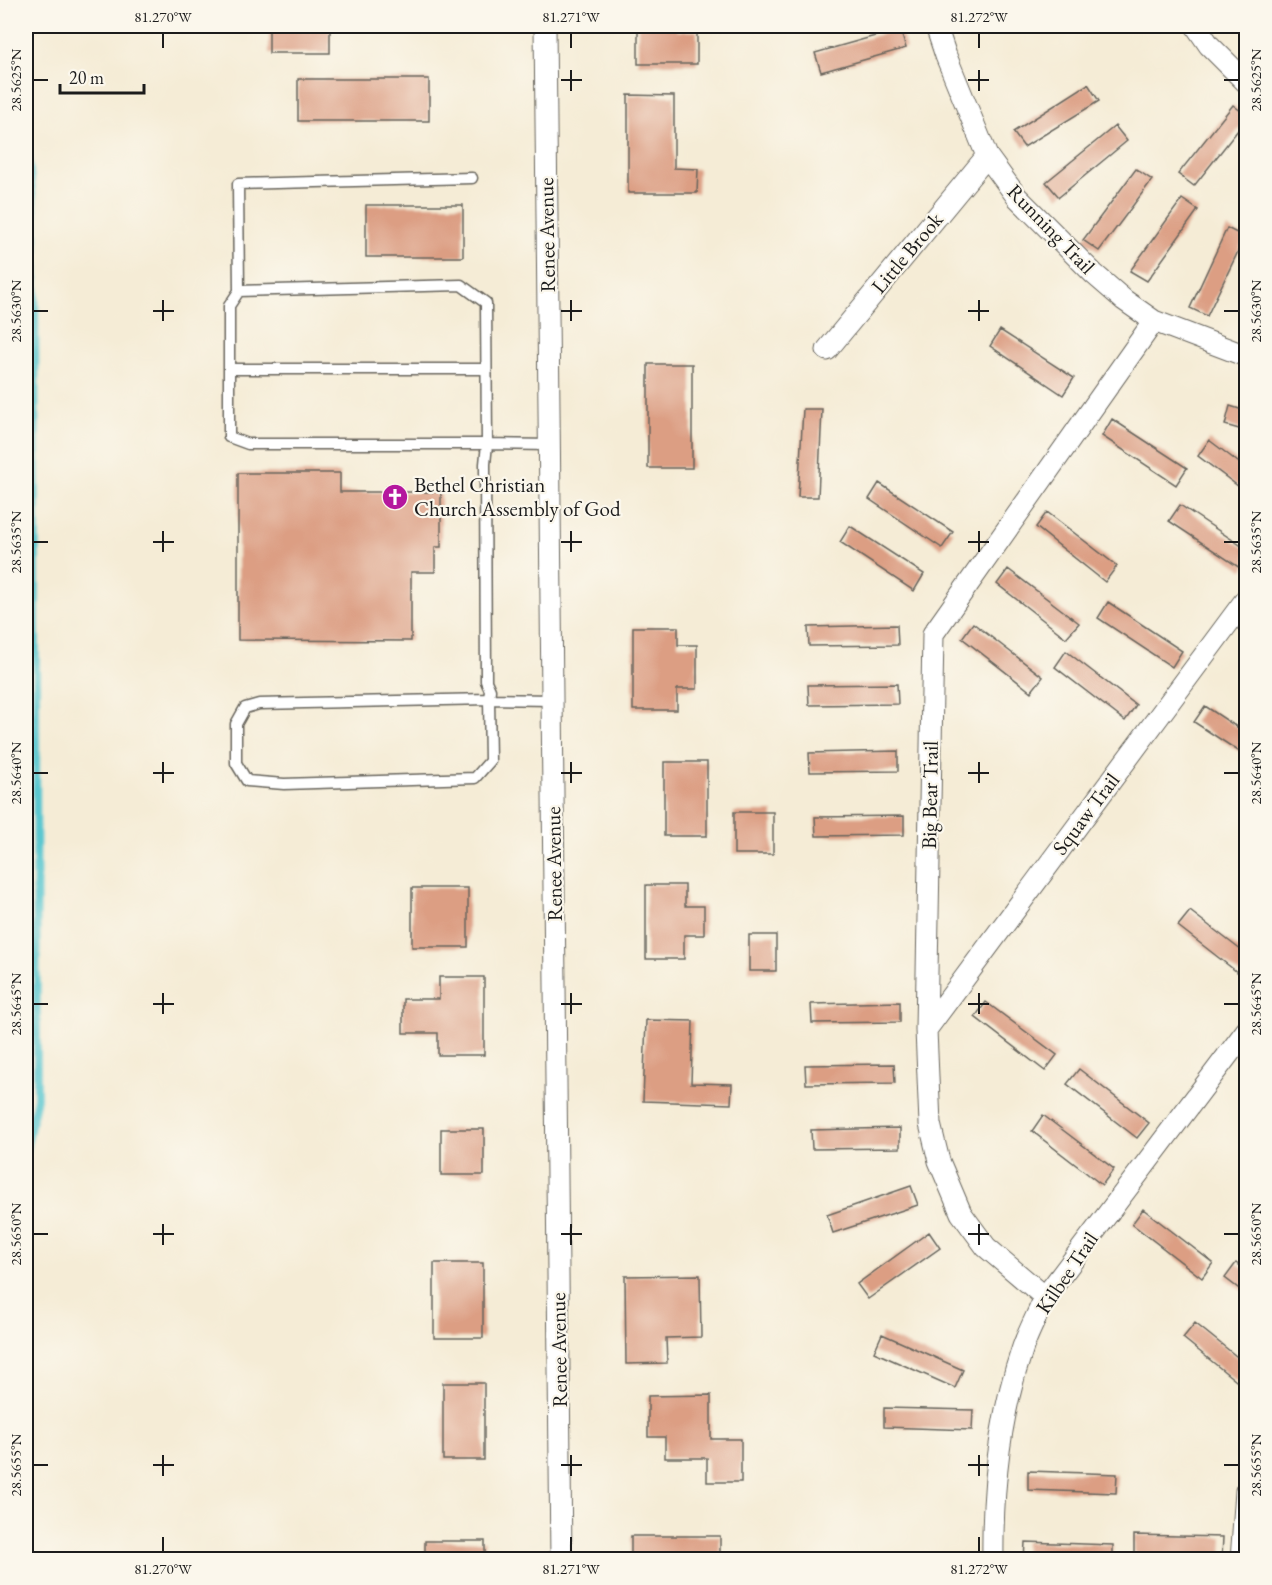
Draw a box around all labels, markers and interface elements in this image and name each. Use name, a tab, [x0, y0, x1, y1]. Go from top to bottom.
text: 81.270°W	[134, 7, 192, 26]
text: 81.271°W	[542, 7, 600, 26]
text: 81.272°W	[950, 7, 1008, 26]
text: 28.5625°N	[6, 48, 25, 111]
text: 28.5625°N	[1246, 48, 1265, 111]
scale bar	[60, 57, 144, 95]
text: 20 m	[69, 66, 104, 89]
street label: Renee Avenue	[532, 177, 561, 293]
street label: Running Trail	[1002, 178, 1101, 280]
street label: Little Brook	[865, 206, 949, 299]
text: 28.5630°N	[6, 279, 25, 342]
text: 28.5630°N	[1246, 279, 1265, 342]
place label: Bethel Christian Church Assembly of God	[414, 471, 621, 522]
church icon: Bethel Christian Church Assembly of God	[380, 482, 410, 512]
text: 28.5635°N	[6, 510, 25, 573]
text: 28.5635°N	[1246, 510, 1265, 573]
text: 28.5640°N	[6, 741, 25, 804]
street label: Big Bear Trail	[915, 741, 944, 849]
text: 28.5640°N	[1246, 741, 1265, 804]
street label: Squaw Trail	[1046, 767, 1125, 860]
street label: Renee Avenue	[539, 806, 568, 922]
text: 28.5645°N	[6, 972, 25, 1035]
text: 28.5645°N	[1246, 972, 1265, 1035]
text: 28.5650°N	[6, 1202, 25, 1265]
text: 28.5650°N	[1246, 1202, 1265, 1265]
street label: Kilbee Trail	[1029, 1227, 1104, 1319]
street label: Renee Avenue	[544, 1292, 573, 1408]
text: 28.5655°N	[6, 1433, 25, 1496]
text: 28.5655°N	[1246, 1433, 1265, 1496]
text: 81.270°W	[134, 1559, 192, 1578]
text: 81.271°W	[542, 1559, 600, 1578]
text: 81.272°W	[950, 1559, 1008, 1578]

